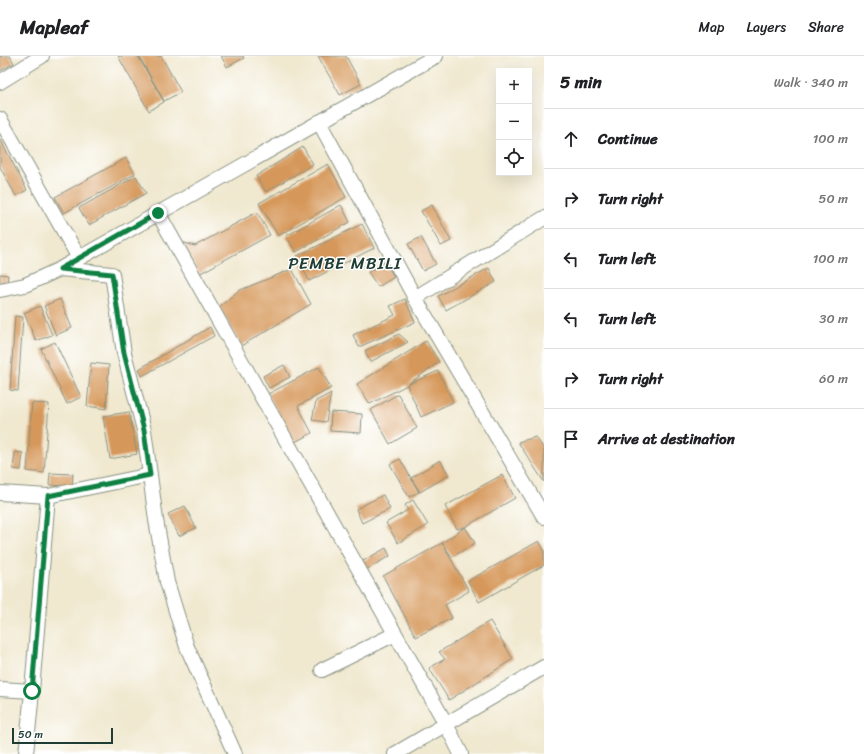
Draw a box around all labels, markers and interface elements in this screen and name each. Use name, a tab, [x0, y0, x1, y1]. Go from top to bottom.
text: Mapleaf	[20, 11, 88, 44]
text: Map	[699, 15, 724, 40]
text: Layers	[746, 15, 786, 40]
text: Share	[808, 15, 844, 40]
text: 5 min	[560, 67, 602, 97]
map controls	[496, 68, 532, 176]
button: +	[496, 68, 532, 104]
text: Walk · 340 m	[774, 71, 848, 94]
button: −	[496, 104, 532, 140]
text: Continue	[598, 126, 658, 152]
text: 100 m	[813, 127, 848, 150]
icon: ahead	[560, 128, 582, 150]
button: locate	[496, 140, 532, 176]
text: Turn right	[598, 186, 663, 212]
text: 50 m	[818, 187, 848, 210]
icon: right	[560, 188, 582, 210]
route end	[149, 204, 167, 222]
text: Turn left	[598, 246, 656, 272]
text: 100 m	[813, 247, 848, 270]
district label: PEMBE MBILI	[288, 248, 402, 278]
icon: left	[560, 248, 582, 270]
text: Turn left	[598, 306, 656, 332]
text: 30 m	[819, 307, 848, 330]
icon: left	[560, 308, 582, 330]
text: Turn right	[598, 366, 663, 392]
text: 60 m	[819, 367, 848, 390]
icon: right	[560, 368, 582, 390]
text: Arrive at destination	[598, 426, 735, 452]
icon: arrive	[560, 428, 582, 450]
route start	[23, 682, 41, 700]
text: 50 m	[18, 725, 43, 744]
scale bar	[12, 726, 113, 745]

